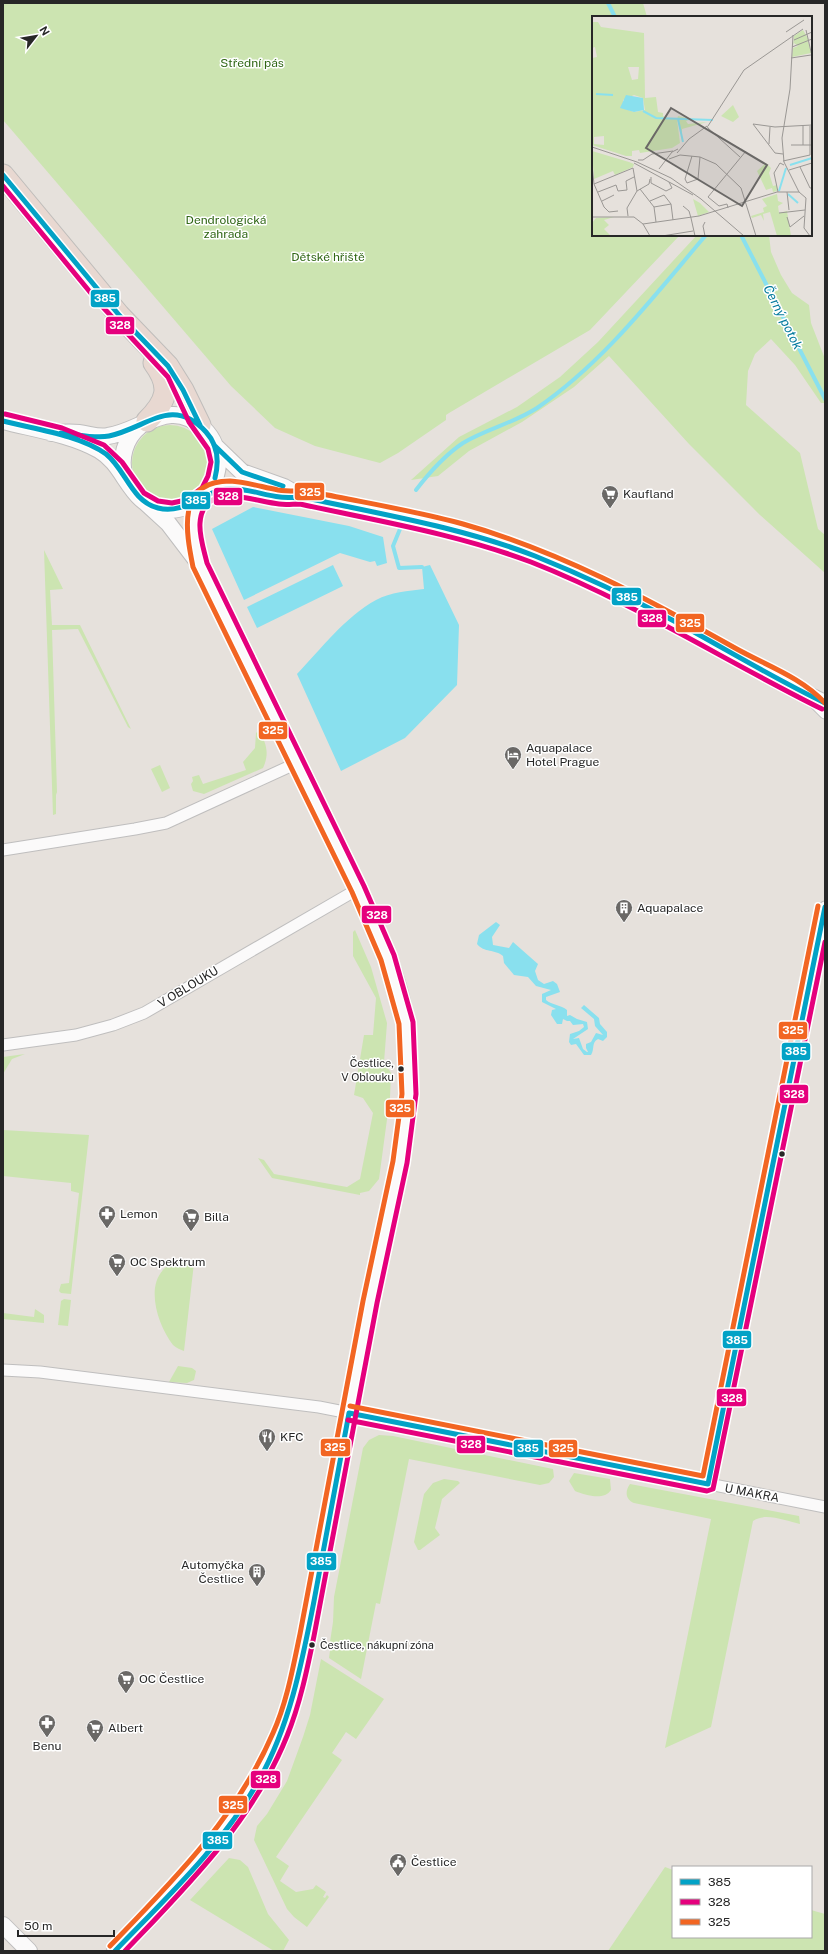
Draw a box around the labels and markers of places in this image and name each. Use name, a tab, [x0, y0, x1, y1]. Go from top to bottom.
supermarket icon: Kaufland	[600, 484, 620, 509]
place label: Kaufland	[623, 487, 674, 501]
place label: Aquapalace Hotel Prague	[526, 741, 599, 769]
hotel icon: Aquapalace Hotel Prague	[503, 745, 523, 770]
building icon: Aquapalace	[614, 898, 634, 923]
place label: Aquapalace	[637, 901, 704, 915]
place label: Čestlice, V Oblouku	[341, 1056, 394, 1083]
marker: Čestlice, V Oblouku	[396, 1064, 406, 1074]
unlabelled marker	[777, 1149, 787, 1159]
pharmacy icon: Lemon	[97, 1204, 117, 1229]
place label: Lemon	[120, 1207, 158, 1221]
supermarket icon: Billa	[181, 1207, 201, 1232]
place label: Billa	[204, 1210, 229, 1224]
supermarket icon: OC Spektrum	[107, 1252, 127, 1277]
place label: OC Spektrum	[130, 1255, 205, 1269]
restaurant icon: KFC	[257, 1427, 277, 1452]
place label: KFC	[280, 1430, 304, 1444]
place label: Automyčka Čestlice	[181, 1558, 244, 1586]
building icon: Automyčka Čestlice	[247, 1562, 267, 1587]
place label: Čestlice, nákupní zóna	[320, 1638, 434, 1651]
marker: Čestlice, nákupní zóna	[307, 1640, 317, 1650]
supermarket icon: OC Čestlice	[116, 1669, 136, 1694]
place label: OC Čestlice	[139, 1672, 205, 1686]
pharmacy icon: Benu	[37, 1713, 57, 1738]
supermarket icon: Albert	[85, 1718, 105, 1743]
place label: Albert	[108, 1721, 144, 1735]
place label: Benu	[33, 1739, 61, 1753]
public building icon: Čestlice	[388, 1852, 408, 1877]
place label: Čestlice	[411, 1855, 457, 1869]

